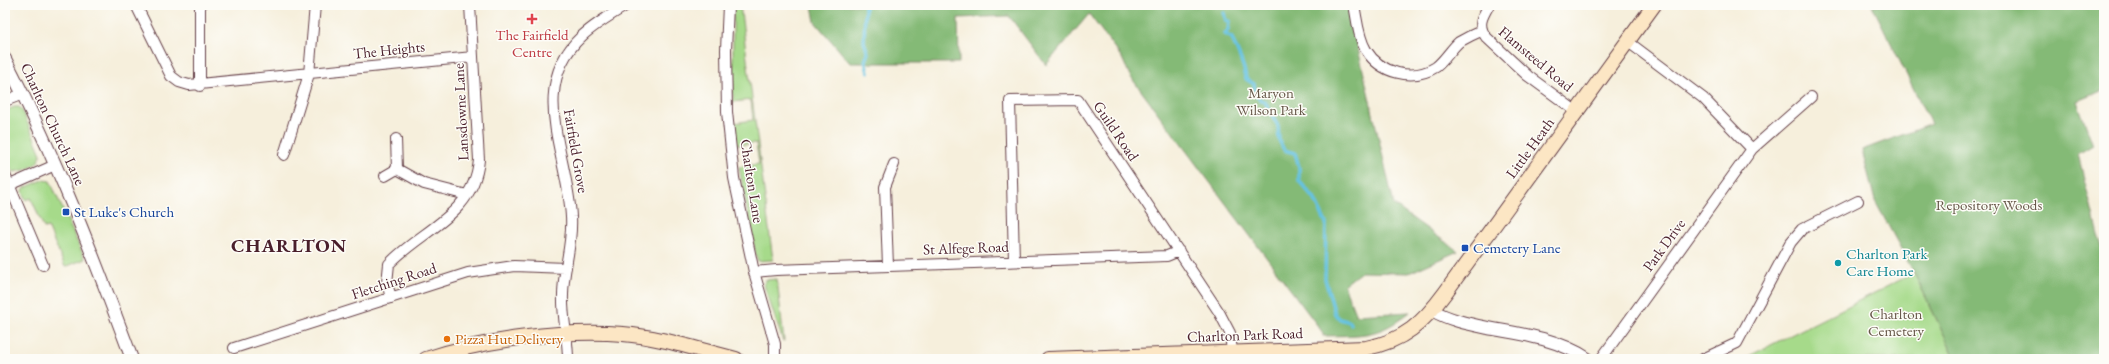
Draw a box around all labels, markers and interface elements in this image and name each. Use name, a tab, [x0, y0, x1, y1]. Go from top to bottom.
marker: The Fairfield Centre	[526, 13, 538, 25]
street label: Flamsteed Road	[1495, 22, 1578, 96]
place label: The Fairfield Centre	[495, 25, 569, 61]
street label: The Heights	[352, 36, 426, 63]
street label: Charlton Church Lane	[17, 60, 90, 188]
street label: Lansdowne Lane	[448, 63, 473, 161]
park label: Maryon Wilson Park	[1236, 83, 1307, 119]
street label: Guild Road	[1089, 97, 1144, 165]
street label: Fairfield Grove	[560, 107, 593, 195]
street label: Little Heath	[1501, 113, 1558, 182]
street label: Charlton Lane	[736, 138, 769, 224]
park label: Repository Woods	[1936, 195, 2042, 214]
place label: St Luke's Church	[74, 202, 174, 221]
marker: St Luke's Church	[61, 207, 71, 217]
street label: Park Drive	[1638, 214, 1689, 275]
district label: CHARLTON	[231, 233, 347, 258]
street label: St Alfege Road	[923, 236, 1010, 258]
place label: Cemetery Lane	[1473, 238, 1561, 257]
marker: Cemetery Lane	[1460, 243, 1470, 253]
place label: Charlton Park Care Home	[1846, 244, 1929, 280]
street label: Fletching Road	[349, 258, 439, 303]
marker: Charlton Park Care Home	[1833, 258, 1843, 268]
park label: Charlton Cemetery	[1868, 304, 1925, 340]
street label: Charlton Park Road	[1187, 323, 1304, 346]
place label: Pizza Hut Delivery	[455, 329, 564, 348]
marker: Pizza Hut Delivery	[442, 334, 452, 344]

